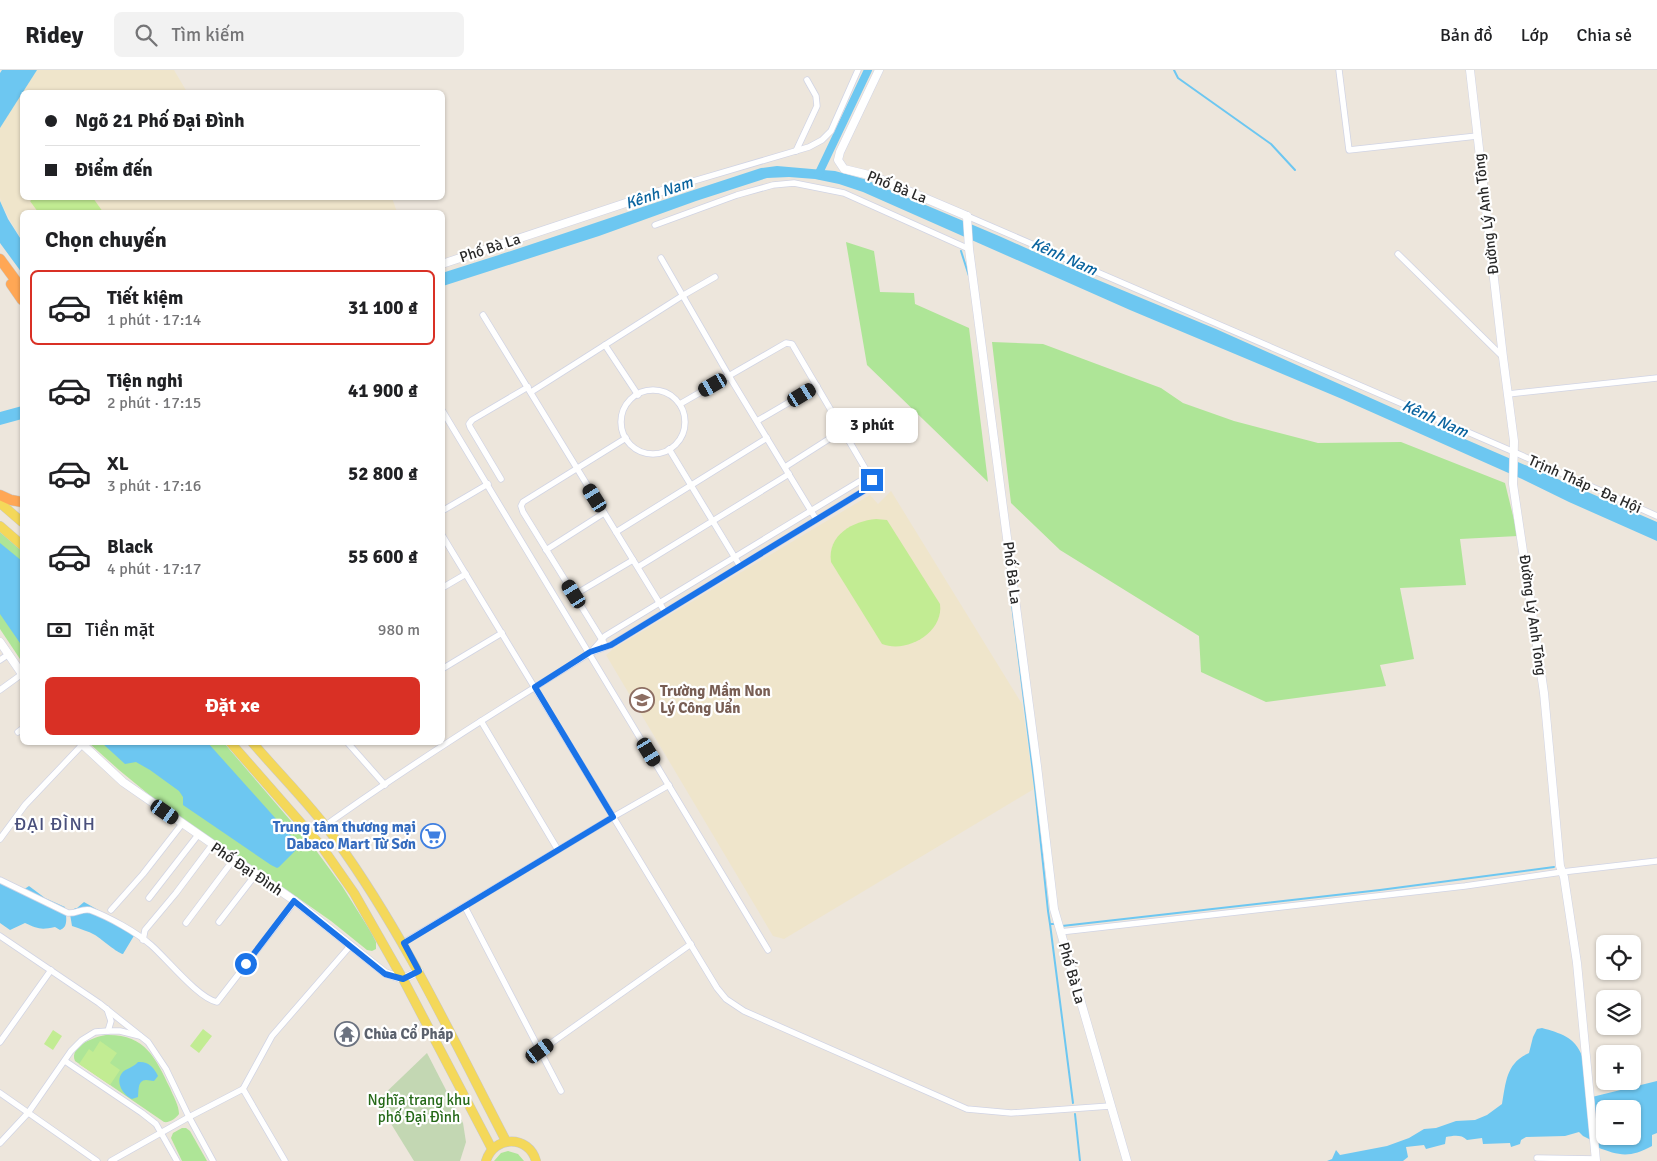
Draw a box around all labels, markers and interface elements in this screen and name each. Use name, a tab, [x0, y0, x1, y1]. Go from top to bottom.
search box	[114, 12, 464, 57]
text: Ridey	[25, 20, 84, 50]
icon: search	[132, 21, 160, 49]
text: Tìm kiếm	[172, 23, 245, 47]
text: Bản đồ	[1440, 24, 1493, 46]
text: Lớp	[1521, 24, 1548, 46]
text: Chia sẻ	[1576, 24, 1632, 46]
text: Ngõ 21 Phố Đại Đình	[75, 109, 245, 133]
street label: Đường Lý Anh Tông	[1470, 152, 1502, 276]
text: Điểm đến	[75, 158, 153, 182]
street label: Phố Bà La	[864, 167, 930, 207]
water label: Kênh Nam	[623, 172, 697, 214]
text: Chọn chuyến	[45, 226, 167, 253]
street label: Phố Bà La	[457, 230, 523, 266]
water label: Kênh Nam	[1028, 234, 1101, 281]
icon: car	[47, 285, 92, 330]
text: Tiết kiệm	[107, 286, 183, 310]
text: 31 100 ₫	[348, 296, 418, 320]
text: 1 phút · 17:14	[107, 310, 201, 330]
icon: car	[47, 368, 92, 413]
text: Tiện nghi	[107, 369, 183, 393]
car	[696, 371, 729, 399]
text: 41 900 ₫	[348, 379, 418, 403]
car	[785, 381, 818, 409]
text: 2 phút · 17:15	[107, 393, 201, 413]
water label: Kênh Nam	[1399, 396, 1472, 443]
callout: 3 phút	[826, 408, 918, 442]
text: 3 phút	[850, 415, 894, 435]
icon: car	[47, 451, 92, 496]
street label: Trịnh Tháp - Đa Hội	[1526, 451, 1644, 517]
text: XL	[107, 452, 129, 476]
text: 52 800 ₫	[348, 462, 418, 486]
route end	[861, 469, 883, 491]
text: 3 phút · 17:16	[107, 476, 201, 496]
car	[580, 481, 609, 515]
icon: car	[47, 534, 92, 579]
text: Black	[107, 535, 153, 559]
street label: Phố Bà La	[999, 541, 1025, 605]
text: 55 600 ₫	[348, 545, 418, 569]
street label: Đường Lý Anh Tông	[1516, 553, 1550, 677]
text: 4 phút · 17:17	[107, 559, 201, 579]
car	[559, 577, 588, 611]
icon: cash	[45, 616, 73, 644]
text: Tiền mặt	[85, 618, 155, 642]
text: 980 m	[378, 620, 420, 640]
button: Đặt xe	[45, 677, 420, 735]
place label: Trường Mầm Non Lý Công Uẩn	[660, 681, 771, 717]
school or university icon: Trường Mầm Non Lý Công Uẩn	[629, 687, 655, 713]
car	[634, 735, 663, 769]
car	[148, 797, 181, 827]
district label: ĐẠI ĐÌNH	[14, 813, 96, 835]
place label: Trung tâm thương mại Dabaco Mart Từ Sơn	[273, 818, 416, 853]
supermarket icon: Trung tâm thương mại Dabaco Mart Từ Sơn	[420, 823, 446, 849]
street label: Phố Đại Đình	[208, 838, 286, 900]
map controls	[1596, 935, 1641, 1145]
button: locate	[1596, 935, 1641, 980]
street label: Phố Bà La	[1055, 940, 1089, 1006]
route start	[235, 953, 257, 975]
button: layers	[1596, 990, 1641, 1035]
temple icon: Chùa Cổ Pháp	[334, 1021, 360, 1047]
place label: Chùa Cổ Pháp	[364, 1023, 453, 1043]
car	[523, 1036, 556, 1066]
button: +	[1596, 1045, 1641, 1090]
park label: Nghĩa trang khu phố Đại Đình	[368, 1091, 470, 1126]
button: −	[1596, 1100, 1641, 1145]

